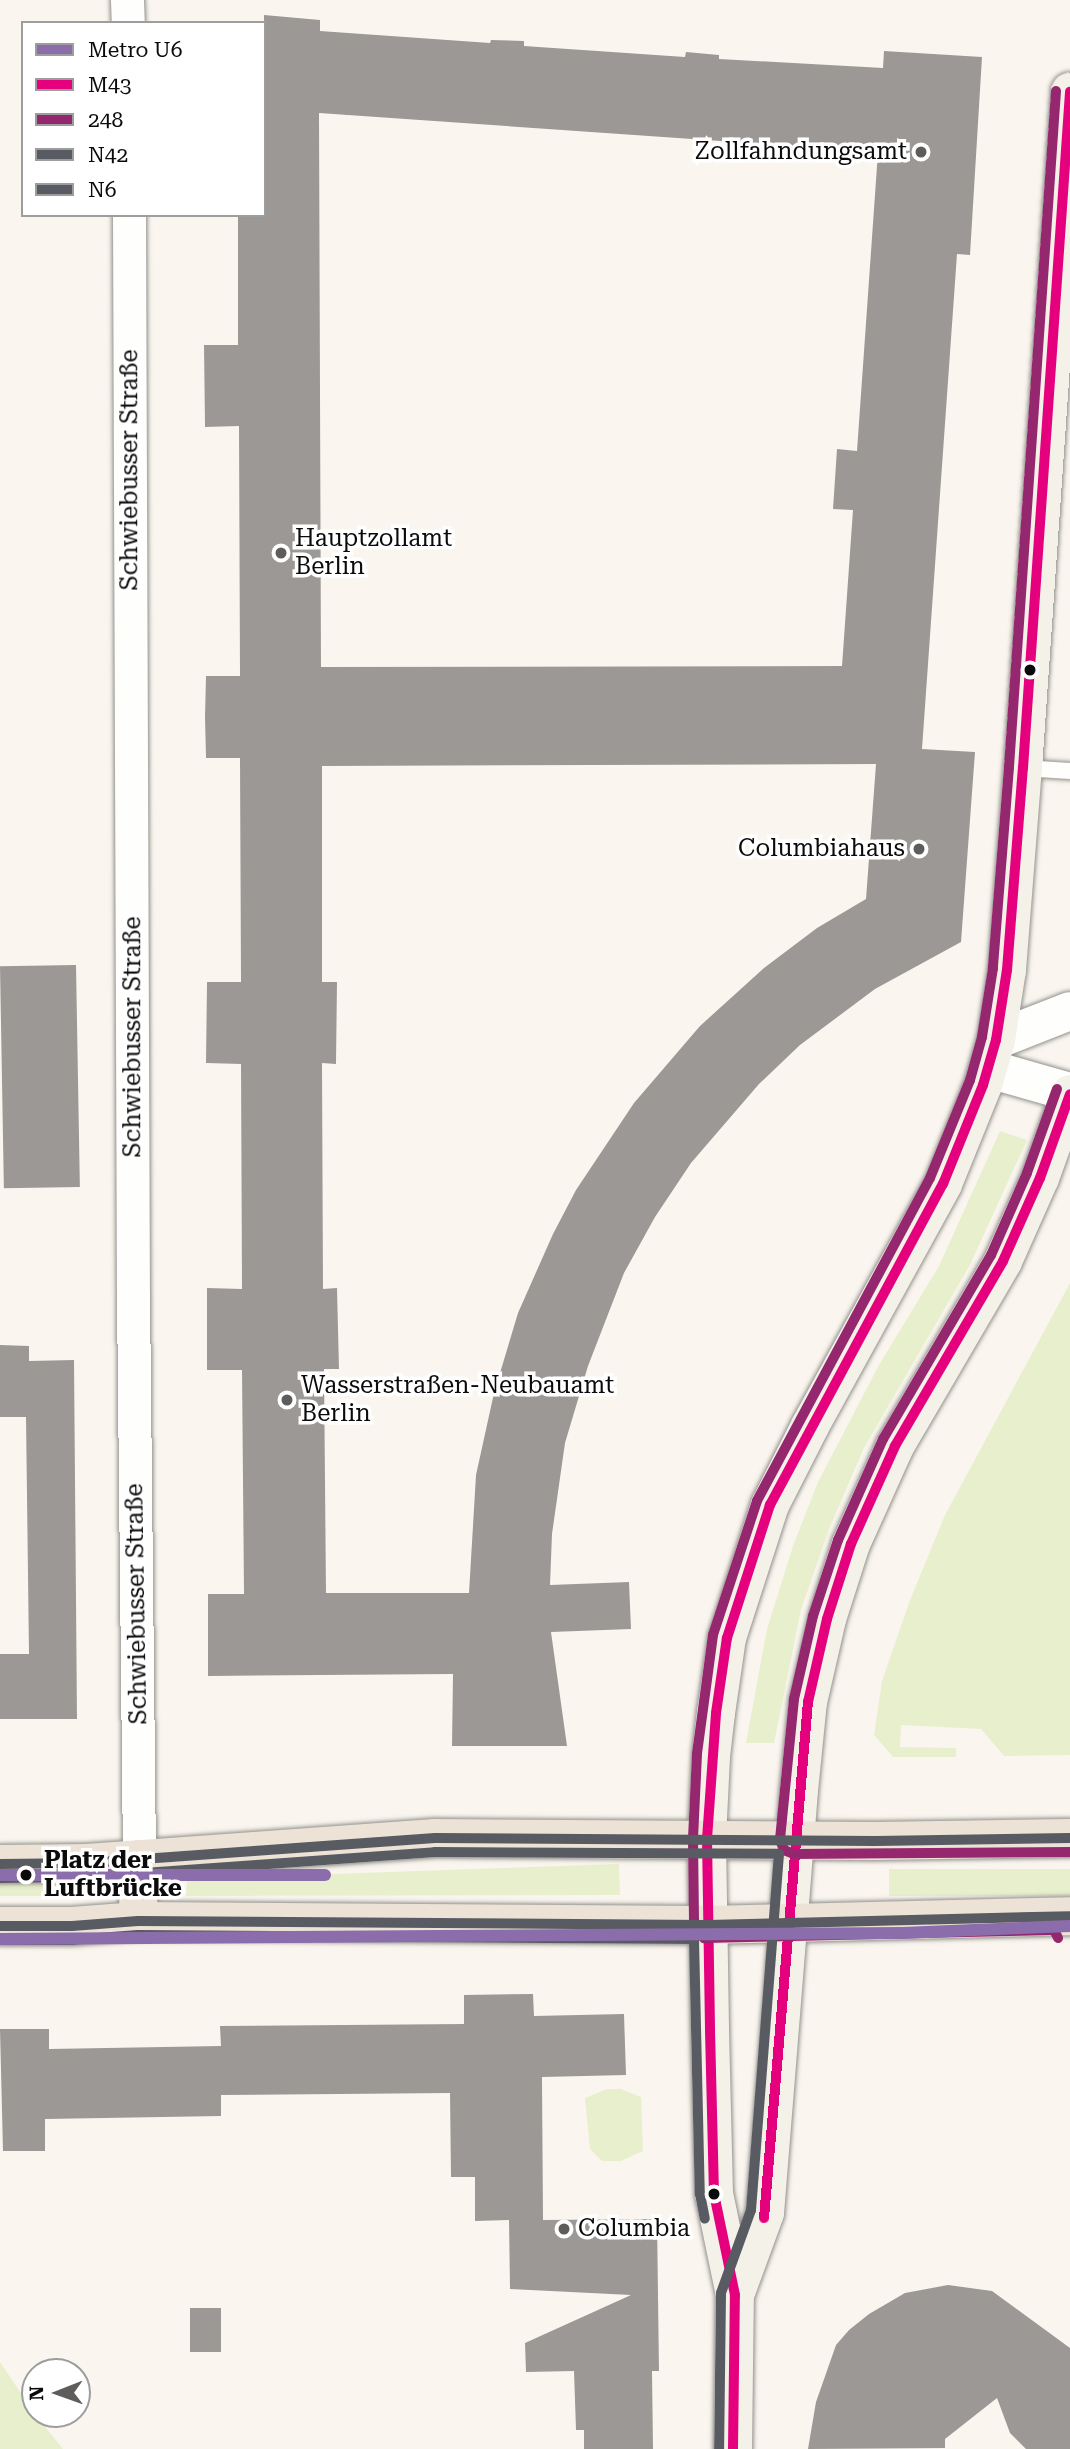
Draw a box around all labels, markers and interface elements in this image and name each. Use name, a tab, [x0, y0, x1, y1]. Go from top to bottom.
legend	[21, 21, 266, 217]
text: Metro U6	[88, 38, 183, 62]
text: M43	[88, 73, 132, 97]
text: 248	[88, 108, 123, 132]
place label: Zollfahndungsamt	[695, 138, 907, 166]
text: N42	[88, 143, 128, 167]
marker: Zollfahndungsamt	[913, 144, 929, 160]
text: N6	[88, 178, 117, 202]
street label: Schwiebusser Straße	[116, 349, 144, 591]
place label: Hauptzollamt Berlin	[295, 525, 452, 581]
marker: Hauptzollamt Berlin	[273, 545, 289, 561]
unlabelled marker	[1023, 663, 1037, 677]
place label: Columbiahaus	[738, 835, 905, 863]
marker: Columbiahaus	[911, 841, 927, 857]
street label: Schwiebusser Straße	[119, 916, 147, 1158]
place label: Wasserstraßen-Neubauamt Berlin	[301, 1372, 614, 1428]
marker: Wasserstraßen-Neubauamt Berlin	[279, 1392, 295, 1408]
street label: Schwiebusser Straße	[120, 1483, 154, 1725]
place label: Platz der Luftbrücke	[44, 1847, 182, 1903]
marker: Platz der Luftbrücke	[14, 1863, 38, 1887]
unlabelled marker	[707, 2187, 721, 2201]
place label: Columbia	[578, 2215, 690, 2243]
marker: Columbia	[556, 2221, 572, 2237]
north arrow	[21, 2358, 91, 2428]
text: N	[25, 2386, 48, 2401]

